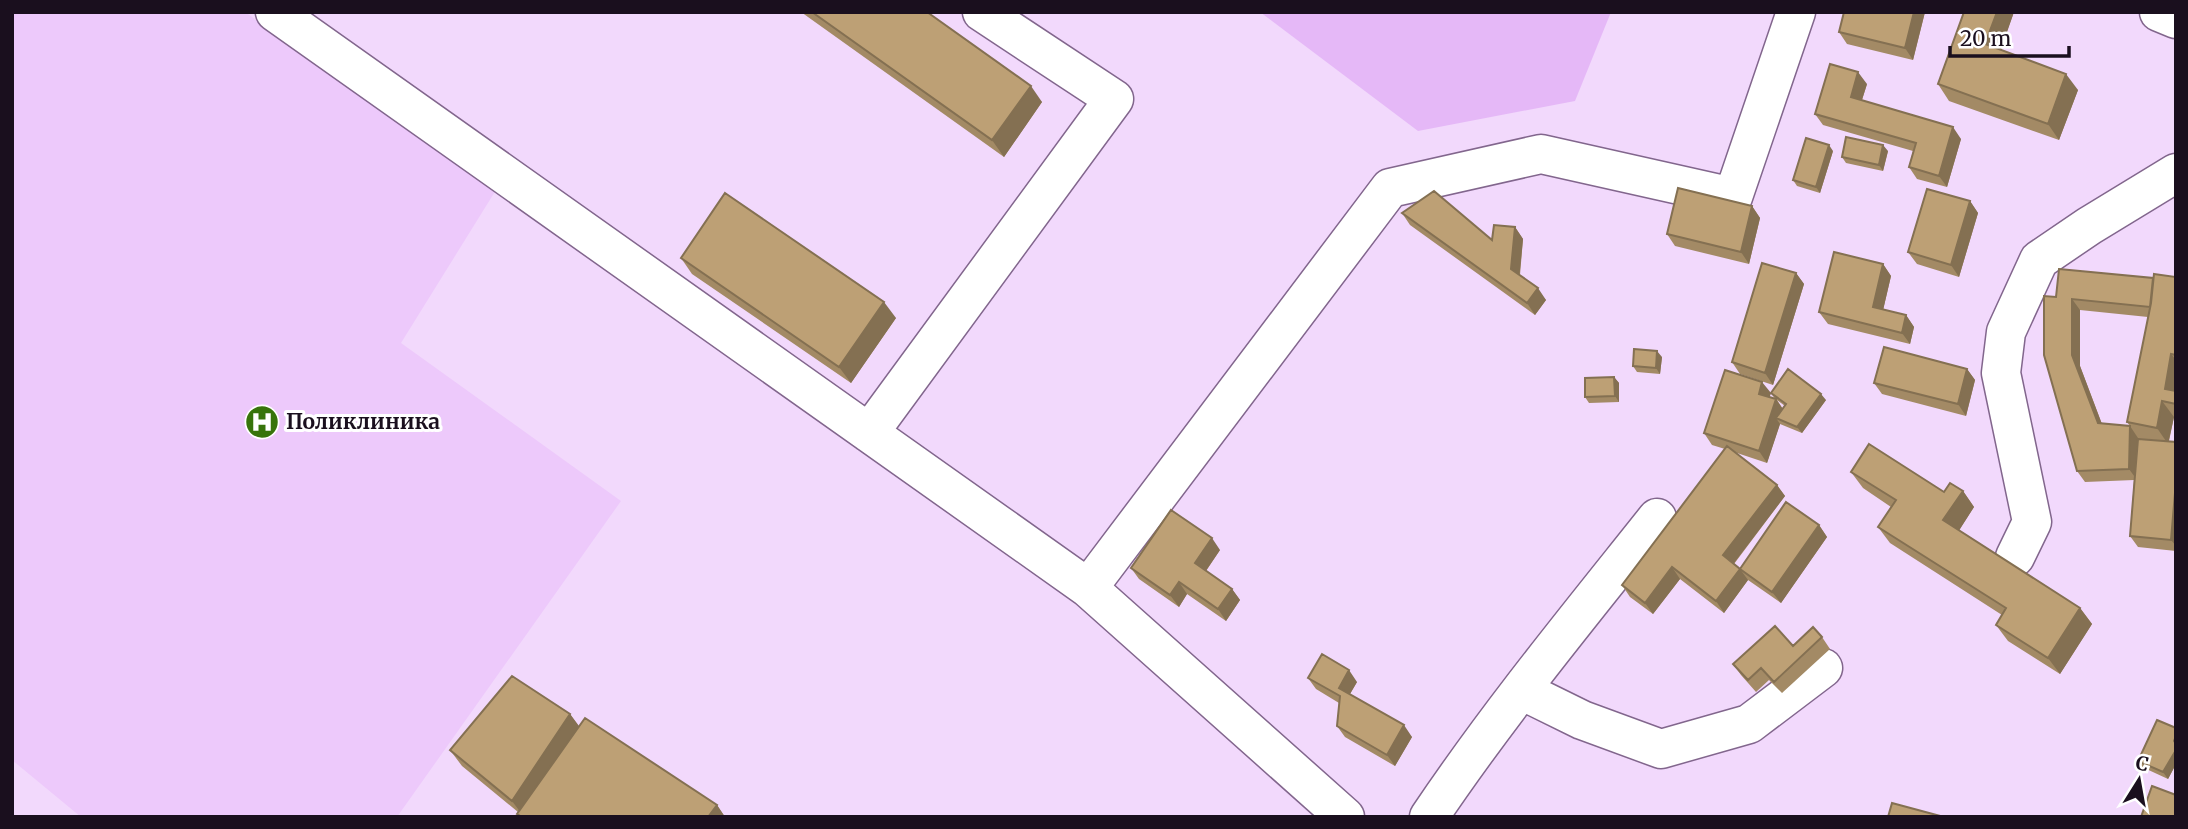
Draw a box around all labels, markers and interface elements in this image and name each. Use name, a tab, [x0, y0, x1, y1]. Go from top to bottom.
scale bar	[1950, 14, 2069, 58]
text: 20 m	[1960, 25, 2012, 52]
hospital icon: Поликлиника	[243, 403, 281, 441]
place label: Поликлиника	[286, 408, 440, 435]
north arrow	[2104, 745, 2174, 815]
text: С	[2134, 750, 2151, 776]

